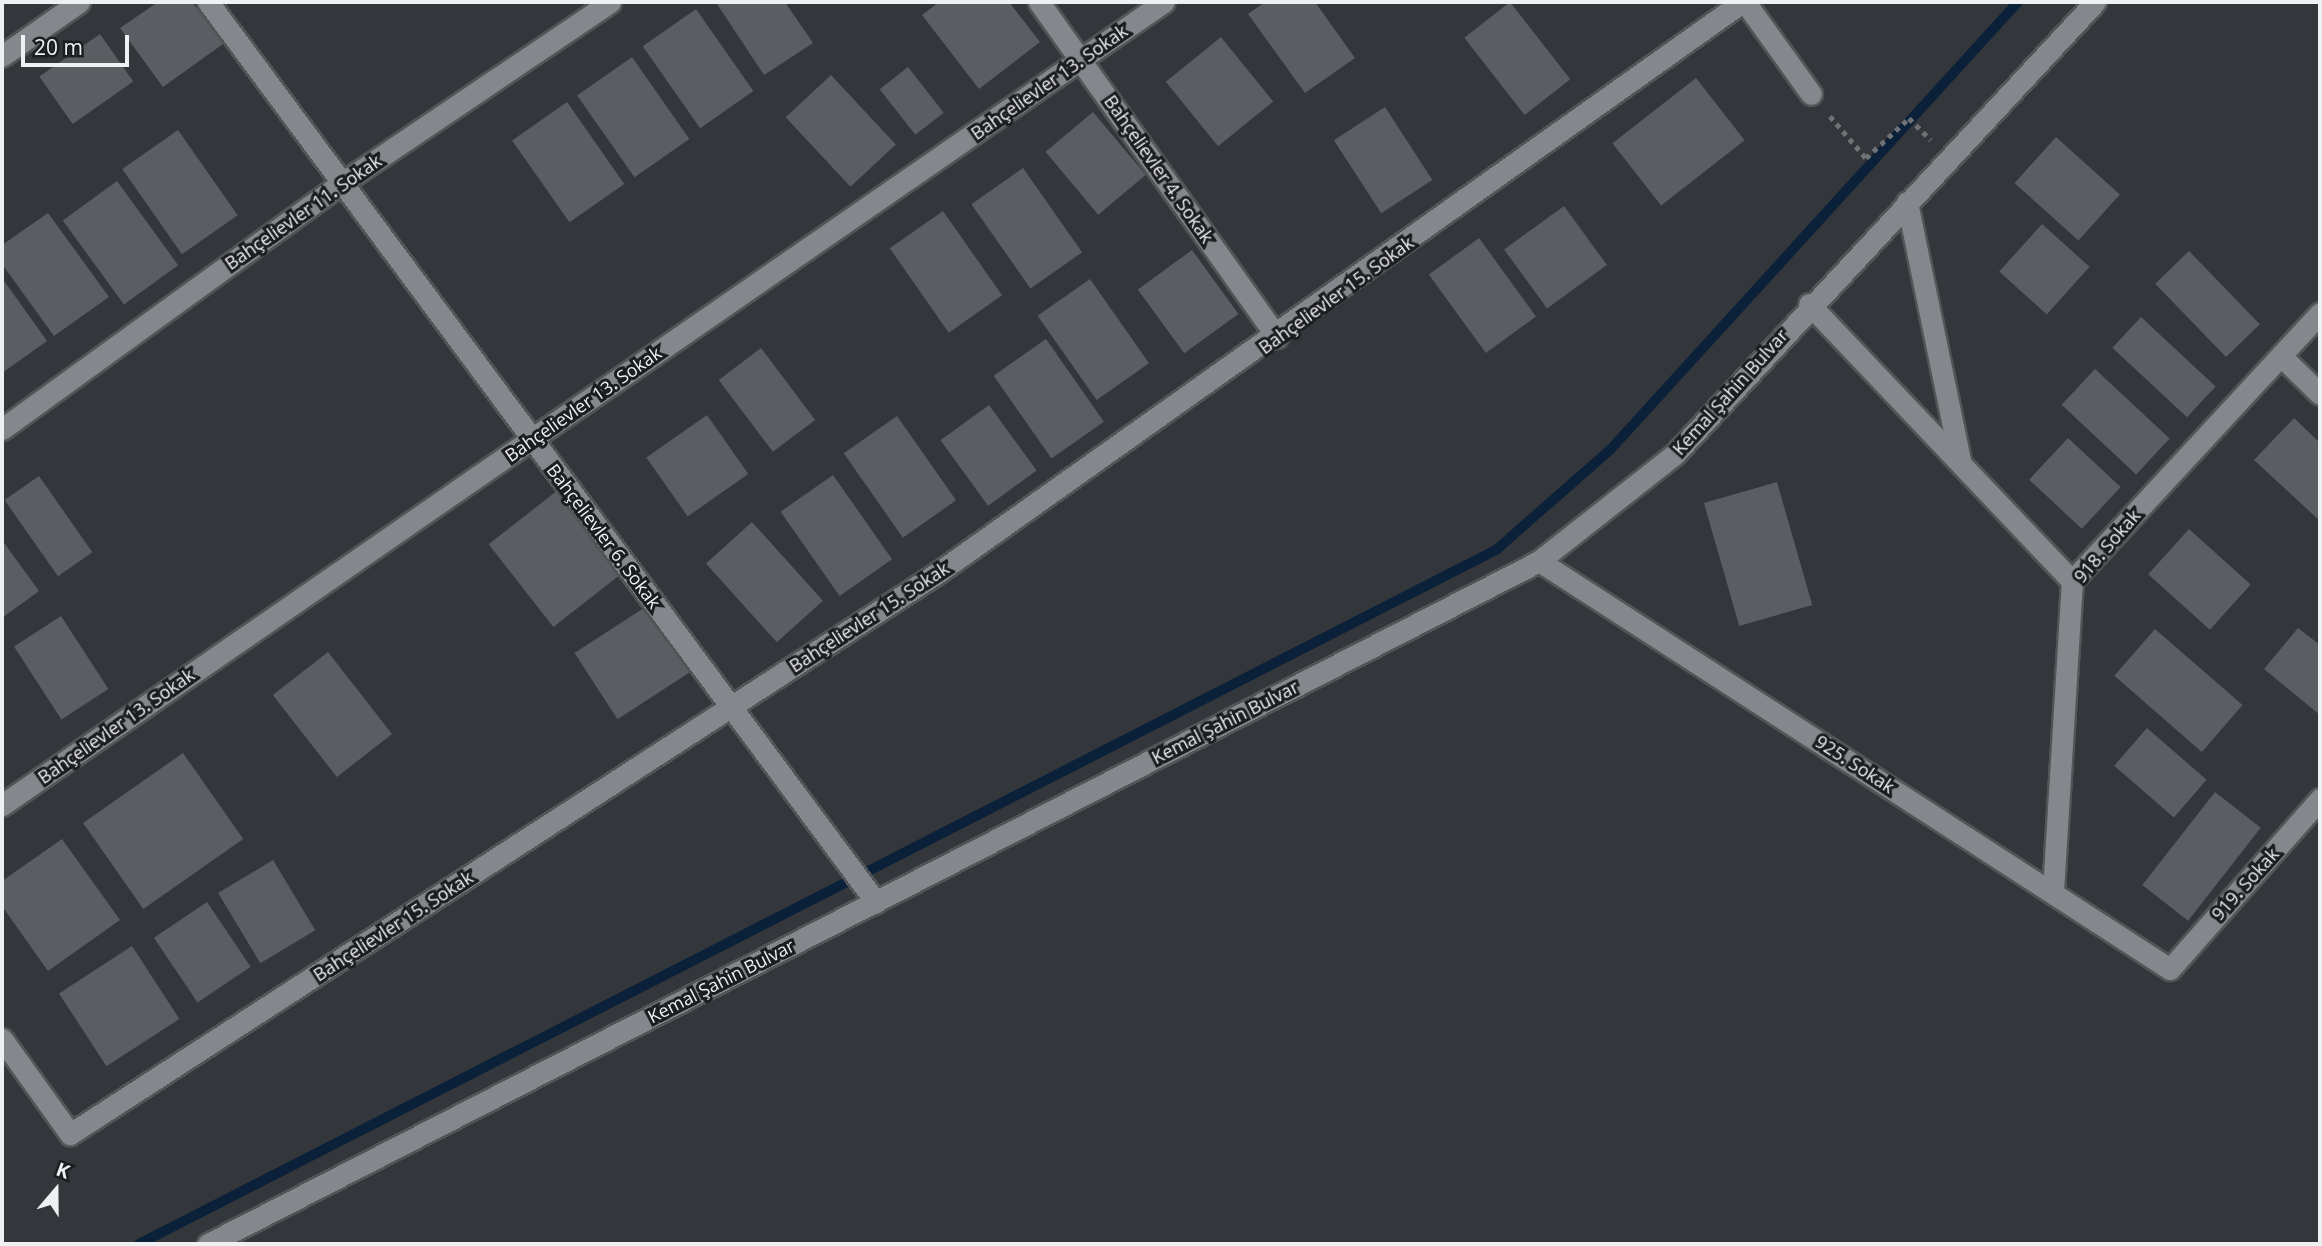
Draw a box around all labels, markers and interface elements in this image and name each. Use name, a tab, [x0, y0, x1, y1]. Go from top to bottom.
street label: Bahçelievler 13. Sokak	[967, 20, 1131, 144]
scale bar	[24, 21, 133, 65]
text: 20 m	[34, 33, 83, 61]
street label: Bahçelievler 4. Sokak	[1100, 91, 1218, 247]
street label: Bahçelievler 11. Sokak	[221, 150, 385, 274]
street label: Bahçelievler 15. Sokak	[1254, 232, 1418, 358]
street label: Kemal Şahin Bulvar	[1668, 325, 1792, 459]
street label: Bahçelievler 13. Sokak	[501, 342, 665, 466]
street label: Bahçelievler 6. Sokak	[543, 459, 665, 613]
street label: 918. Sokak	[2069, 505, 2145, 587]
street label: Bahçelievler 15. Sokak	[785, 557, 953, 677]
street label: Bahçelievler 13. Sokak	[34, 664, 198, 788]
street label: Kemal Şahin Bulvar	[1148, 676, 1302, 768]
street label: 925. Sokak	[1811, 730, 1899, 798]
street label: 919. Sokak	[2207, 843, 2283, 925]
street label: Bahçelievler 15. Sokak	[309, 866, 477, 986]
street label: Kemal Şahin Bulvar	[644, 935, 798, 1027]
north arrow	[21, 1155, 91, 1225]
text: K	[53, 1156, 74, 1185]

